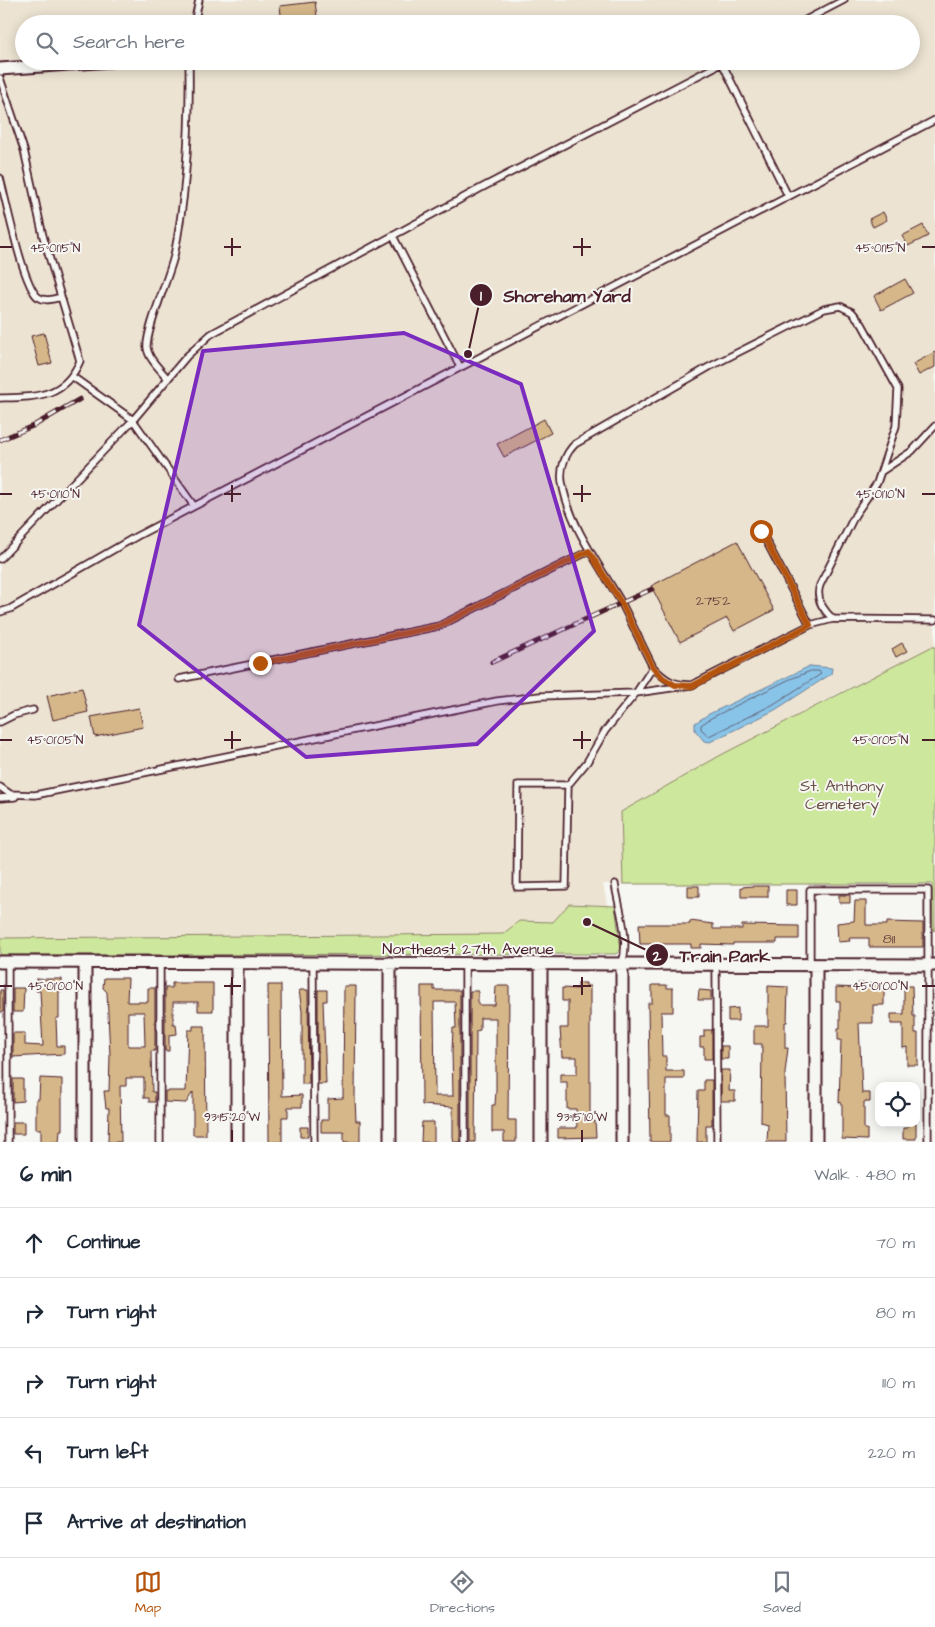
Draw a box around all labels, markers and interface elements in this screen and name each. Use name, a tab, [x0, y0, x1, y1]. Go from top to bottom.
search box	[15, 15, 920, 70]
icon: search	[33, 29, 61, 57]
text: Search here	[73, 29, 185, 56]
text: 45°01'15"N	[30, 240, 81, 257]
text: 45°01'15"N	[855, 240, 906, 257]
callout: Shoreham Yard	[468, 279, 641, 312]
text: Shoreham Yard	[502, 284, 632, 309]
text: 1	[480, 286, 482, 307]
text: 45°01'10"N	[30, 486, 80, 503]
text: 45°01'10"N	[855, 486, 905, 503]
route start	[750, 520, 773, 543]
house number: 2752	[696, 591, 730, 611]
route end	[249, 652, 272, 675]
text: 45°01'05"N	[27, 732, 84, 749]
text: 45°01'05"N	[852, 732, 909, 749]
park label: St. Anthony Cemetery	[800, 775, 884, 816]
house number: 811	[883, 929, 896, 949]
street label: Northeast 27th Avenue	[382, 938, 554, 960]
callout: Train Park	[644, 939, 780, 972]
text: Train Park	[679, 944, 771, 969]
text: 2	[652, 946, 662, 967]
text: 45°01'00"N	[27, 978, 83, 995]
text: 45°01'00"N	[852, 978, 908, 995]
map controls	[875, 1082, 920, 1127]
button: locate	[875, 1082, 920, 1127]
text: 93°15'20"W	[204, 1109, 261, 1126]
text: 93°15'10"W	[557, 1109, 608, 1126]
text: 6 min	[20, 1160, 72, 1189]
text: Walk · 480 m	[814, 1164, 915, 1186]
icon: ahead	[20, 1229, 48, 1257]
text: Continue	[67, 1229, 141, 1256]
text: 70 m	[876, 1232, 915, 1254]
icon: right	[20, 1299, 48, 1327]
text: Turn right	[67, 1299, 156, 1326]
text: 80 m	[876, 1302, 915, 1324]
icon: right	[20, 1369, 48, 1397]
text: Turn right	[67, 1369, 156, 1396]
text: 110 m	[882, 1372, 915, 1394]
icon: left	[20, 1439, 48, 1467]
text: Turn left	[67, 1439, 148, 1466]
text: 220 m	[868, 1442, 915, 1464]
icon: arrive	[20, 1509, 48, 1537]
text: Arrive at destination	[67, 1509, 246, 1536]
tab: Map	[134, 1568, 162, 1618]
tab: Directions	[430, 1568, 495, 1618]
tab: Saved	[763, 1568, 801, 1618]

